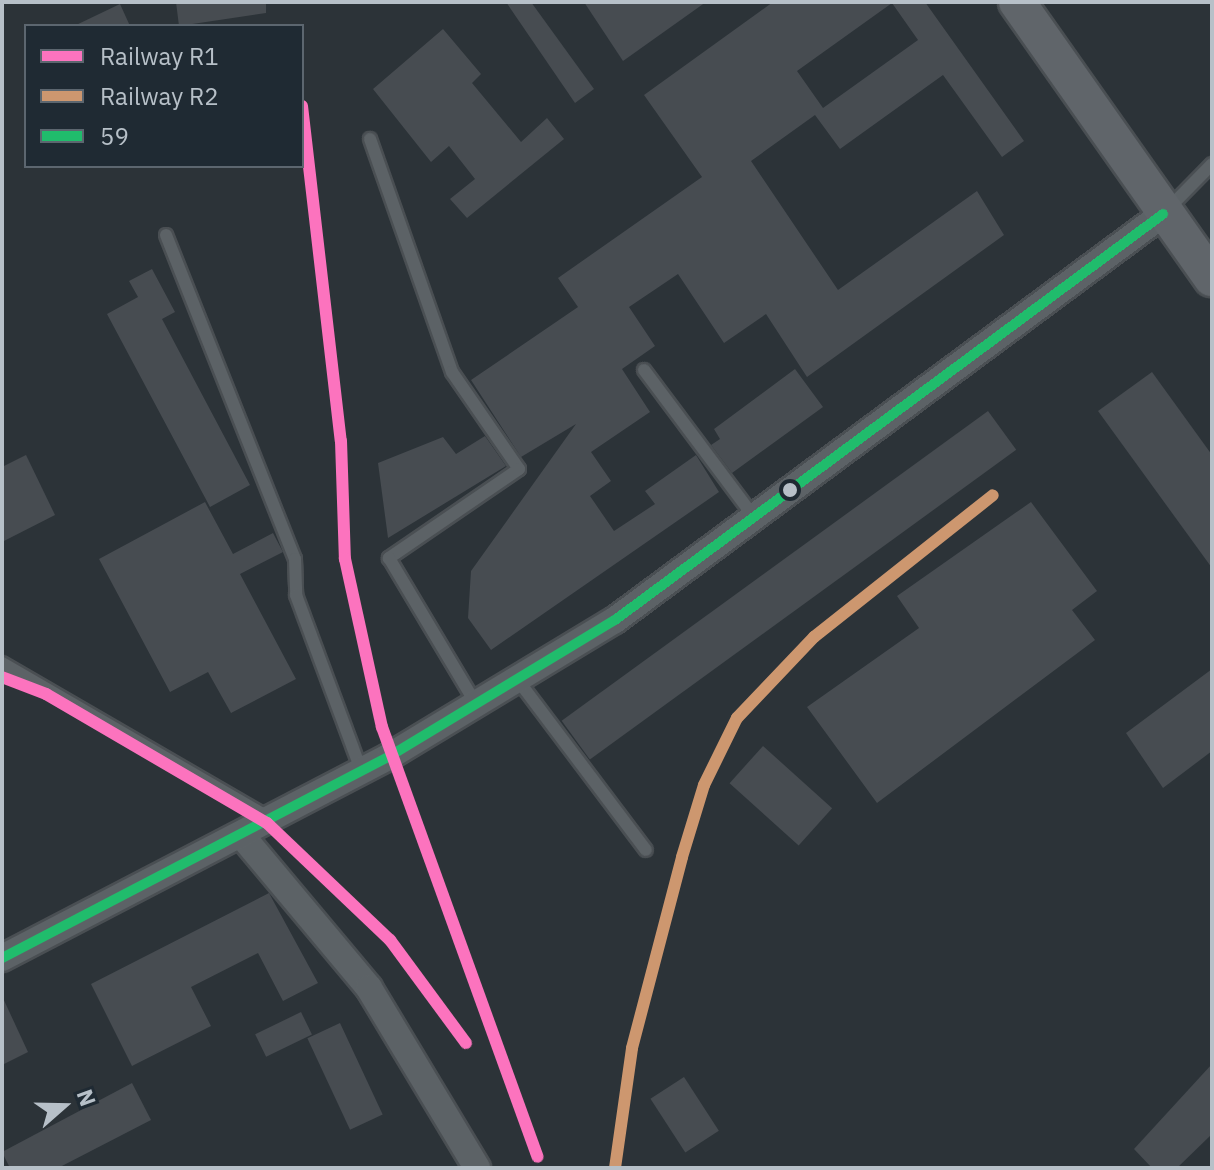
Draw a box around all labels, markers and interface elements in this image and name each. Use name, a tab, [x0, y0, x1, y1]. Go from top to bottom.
legend	[24, 24, 304, 168]
text: Railway R1	[100, 40, 219, 72]
text: Railway R2	[100, 80, 219, 112]
text: 59	[100, 120, 129, 152]
unlabelled marker	[782, 482, 798, 498]
north arrow	[24, 1066, 104, 1146]
text: N	[71, 1085, 103, 1110]

